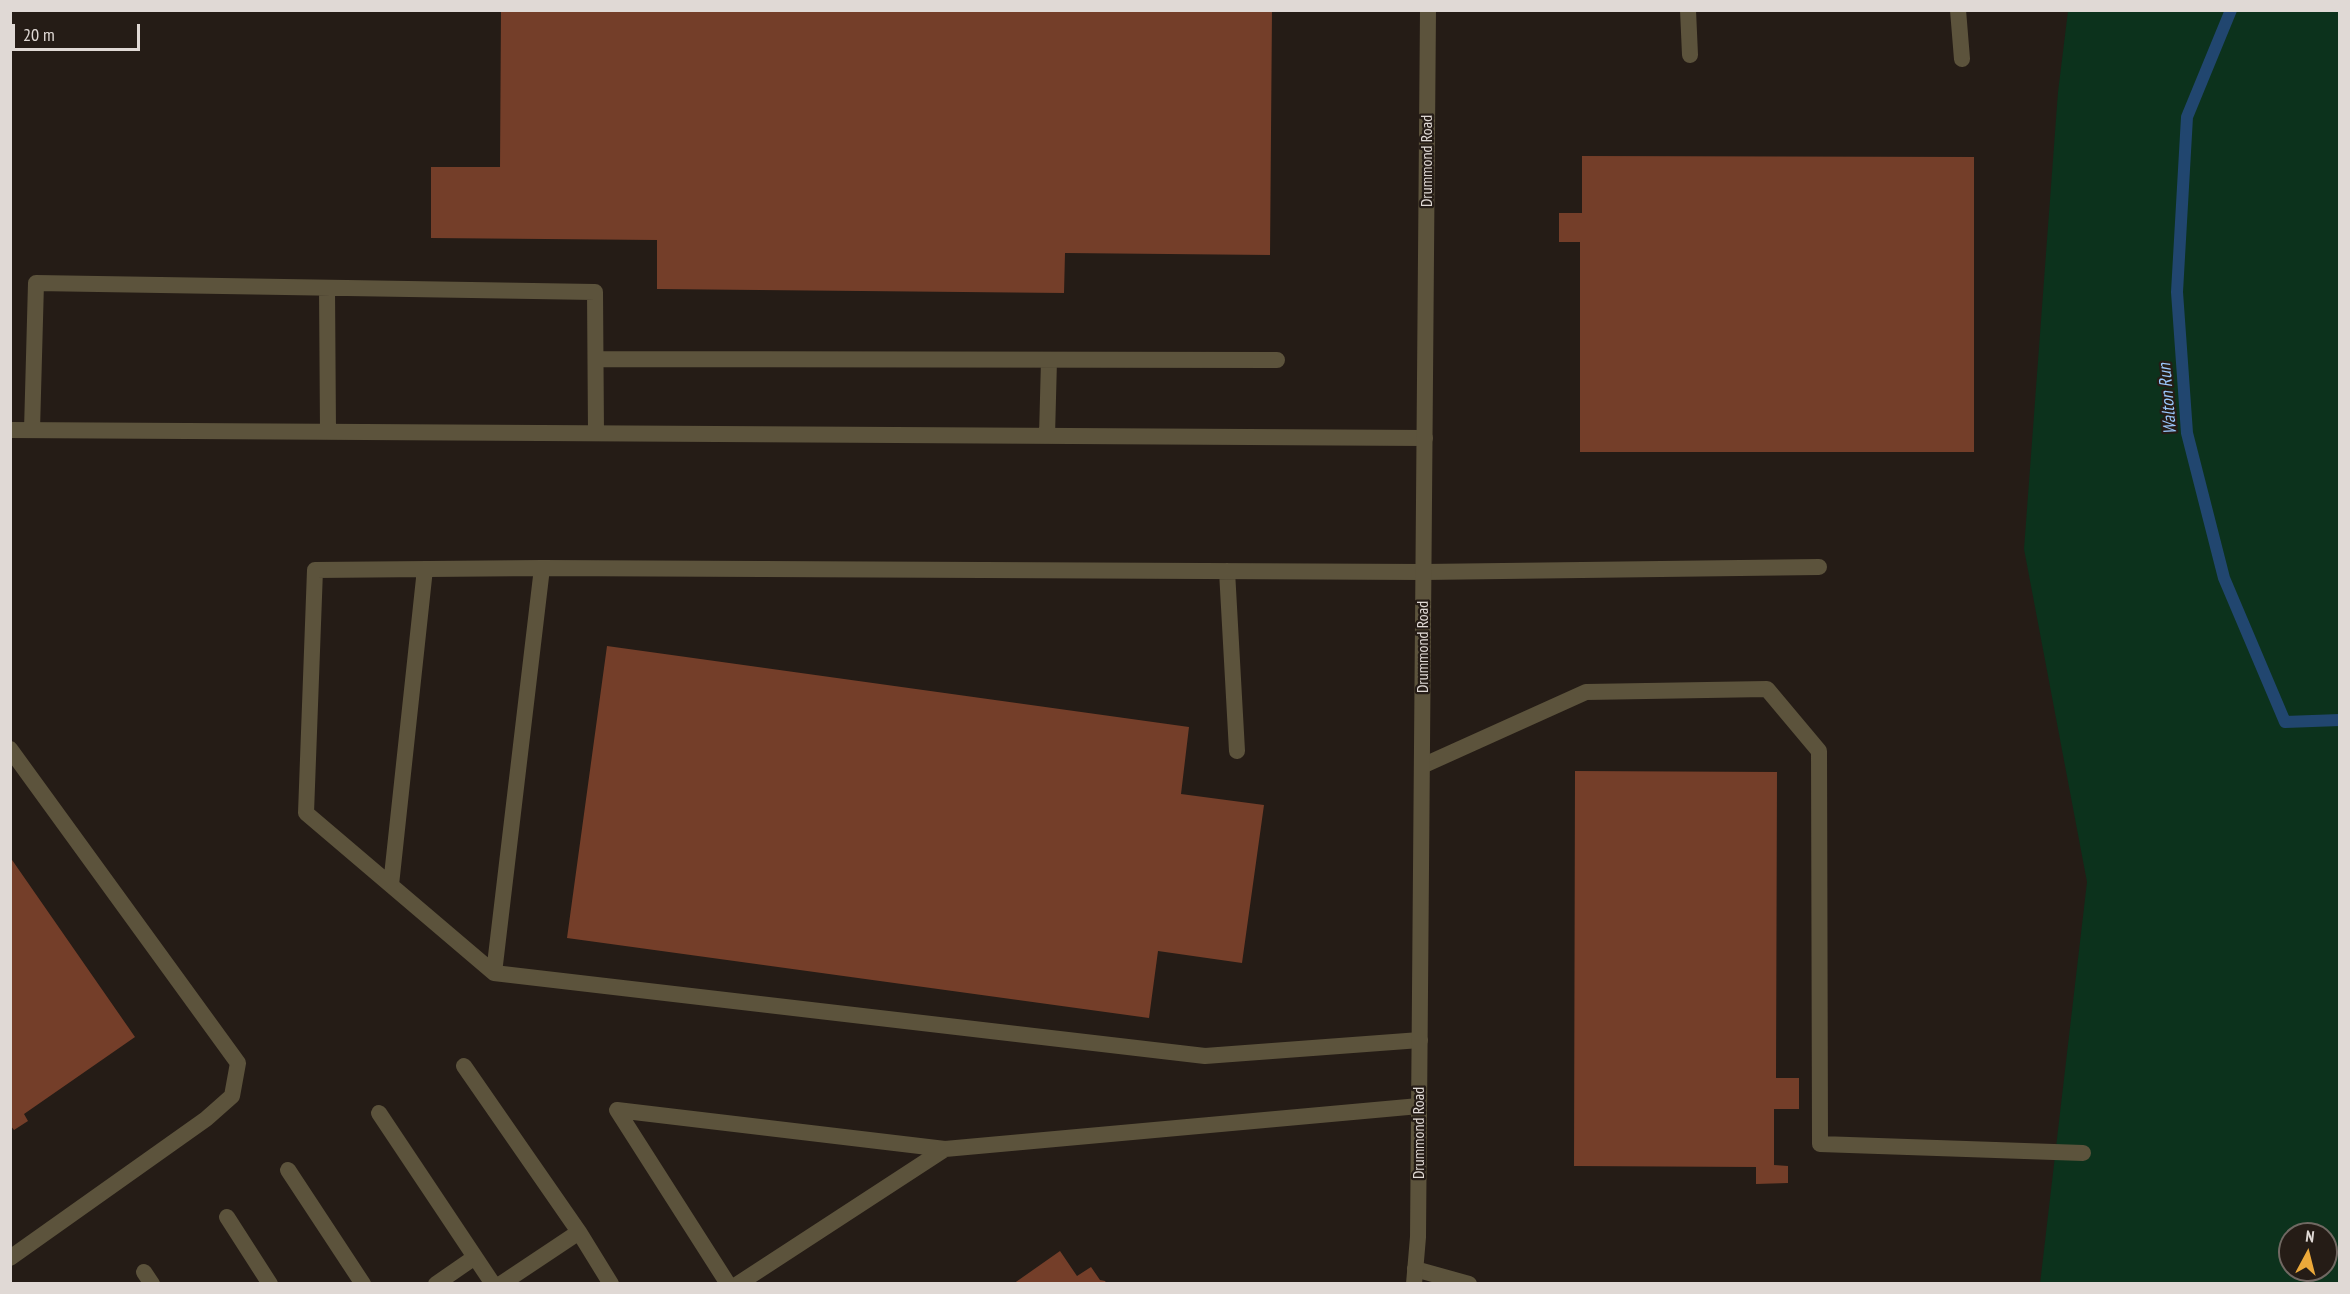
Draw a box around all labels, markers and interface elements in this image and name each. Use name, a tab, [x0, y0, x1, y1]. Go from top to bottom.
scale bar	[15, 12, 142, 50]
text: 20 m	[23, 23, 55, 46]
street label: Drummond Road	[1417, 115, 1437, 207]
water label: Walton Run	[2154, 362, 2182, 436]
street label: Drummond Road	[1413, 601, 1433, 693]
street label: Drummond Road	[1409, 1087, 1429, 1179]
north arrow	[2278, 1222, 2338, 1282]
text: N	[2304, 1226, 2315, 1247]

